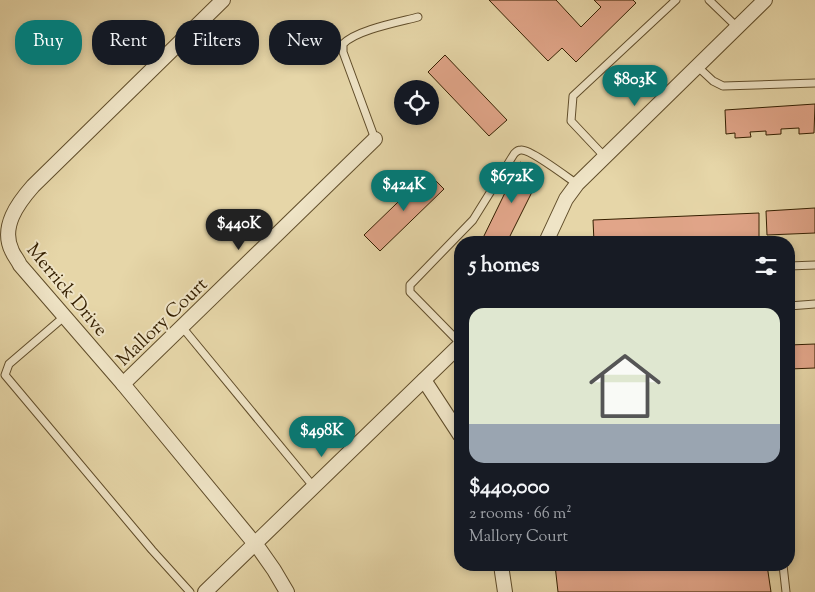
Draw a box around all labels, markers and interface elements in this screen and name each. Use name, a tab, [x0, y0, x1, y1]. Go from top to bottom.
chip: Buy	[15, 20, 82, 65]
chip: Rent	[92, 20, 165, 65]
chip: Filters	[175, 20, 259, 65]
chip: New	[269, 20, 341, 65]
pin: $803K	[600, 64, 670, 107]
text: $803K	[613, 69, 657, 92]
map controls	[394, 80, 439, 125]
button: locate	[394, 80, 439, 125]
pin: $672K	[477, 162, 547, 204]
text: $672K	[490, 166, 534, 189]
pin: $424K	[369, 170, 439, 212]
text: $424K	[382, 174, 426, 197]
pin: $440K	[204, 208, 274, 251]
text: $440K	[217, 213, 261, 236]
street label: Merrick Drive	[19, 238, 113, 343]
text: 5 homes	[469, 251, 539, 281]
icon: filters	[752, 252, 780, 280]
street label: Mallory Court	[111, 272, 215, 373]
icon: home	[580, 341, 670, 431]
pin: $498K	[287, 416, 357, 458]
text: $498K	[300, 420, 344, 443]
text: $440,000	[469, 473, 550, 503]
text: 2 rooms · 66 m²	[469, 503, 572, 526]
text: Mallory Court	[469, 526, 568, 549]

